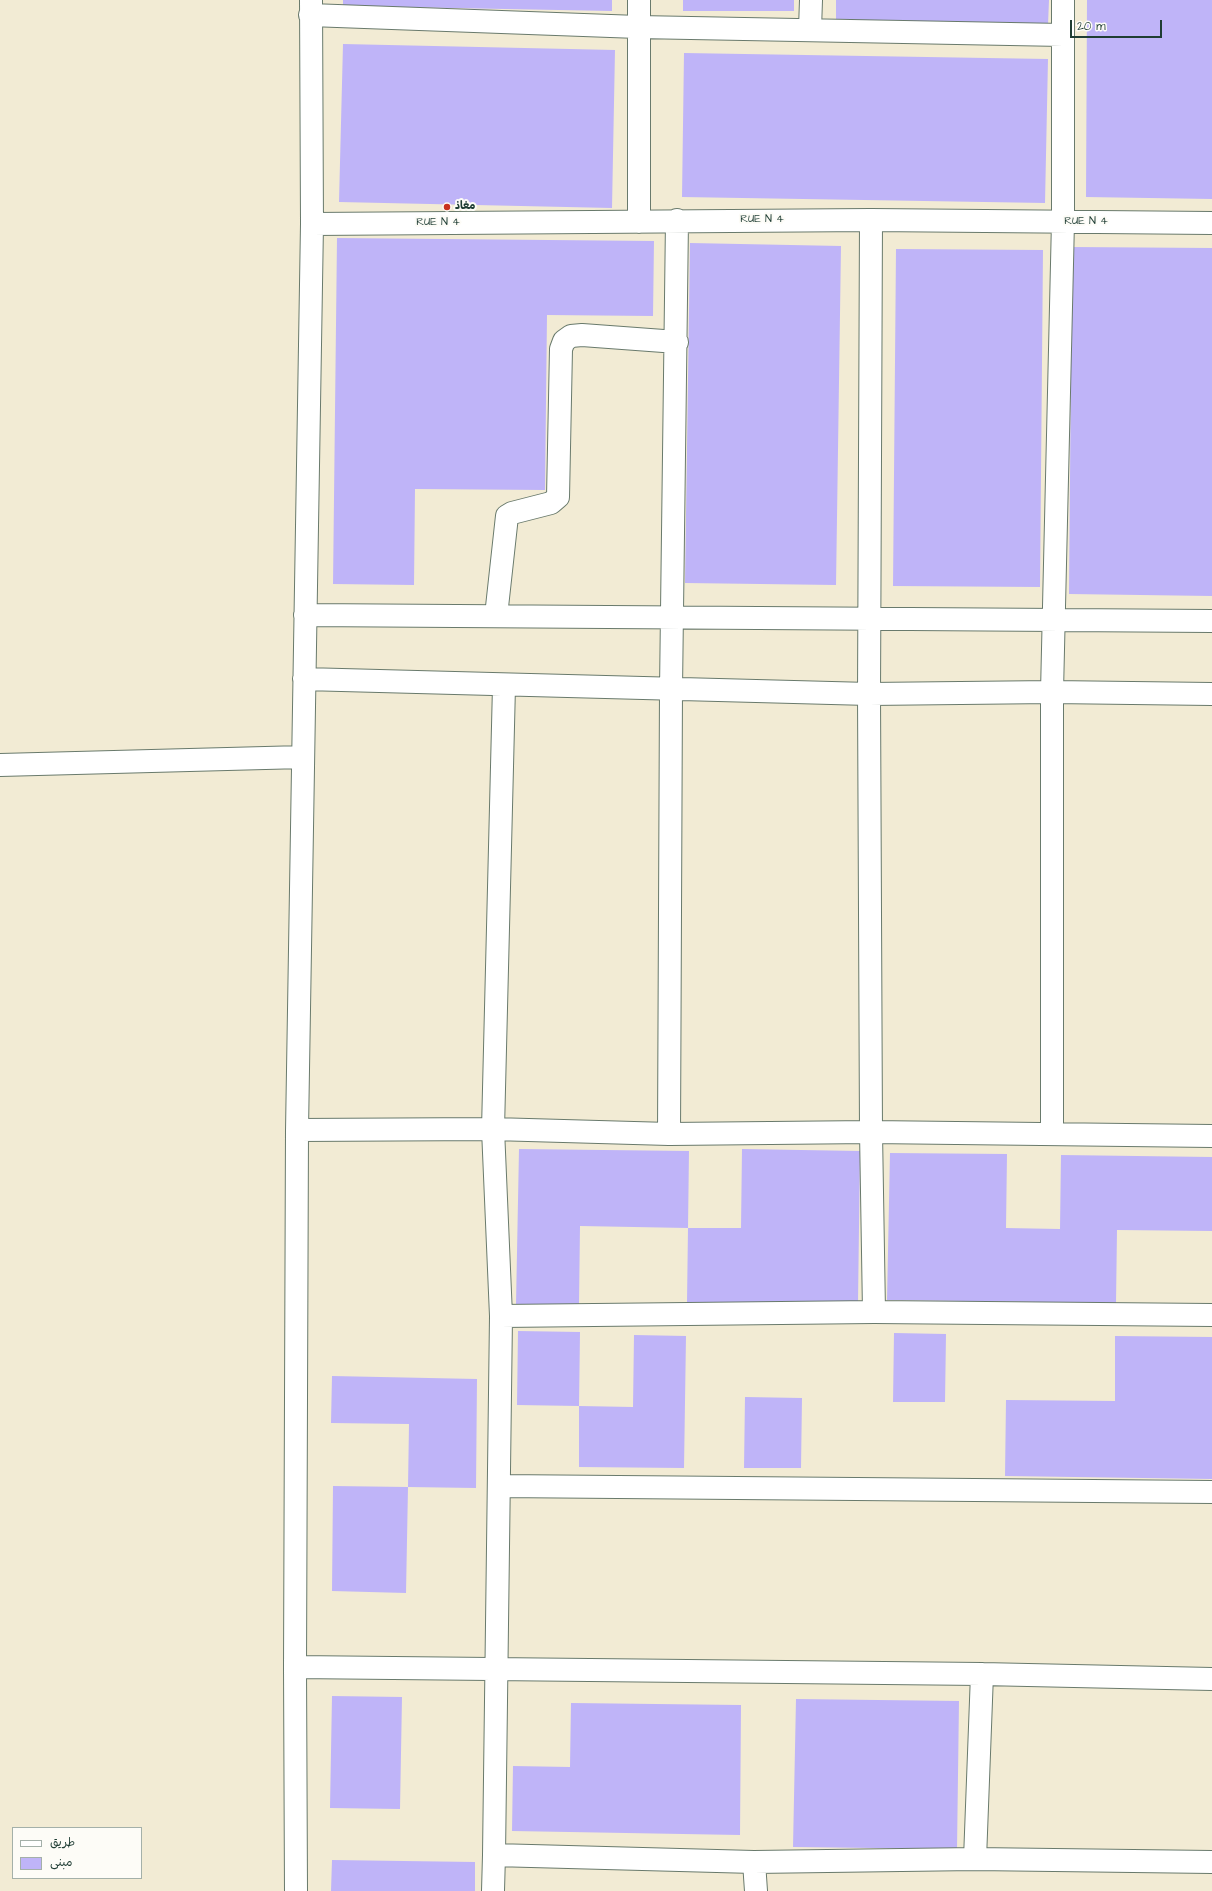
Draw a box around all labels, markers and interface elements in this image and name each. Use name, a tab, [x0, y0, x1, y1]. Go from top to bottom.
scale bar	[1072, 12, 1164, 38]
text: 20 m	[1077, 18, 1106, 35]
place label: مغاذ	[455, 200, 475, 214]
marker: مغاذ	[442, 202, 452, 212]
street label: RUE N 4	[740, 213, 784, 227]
street label: RUE N 4	[1064, 215, 1108, 229]
street label: RUE N 4	[416, 216, 460, 230]
legend	[12, 1827, 142, 1879]
text: طريق	[50, 1834, 75, 1851]
text: مبنى	[50, 1854, 73, 1871]

